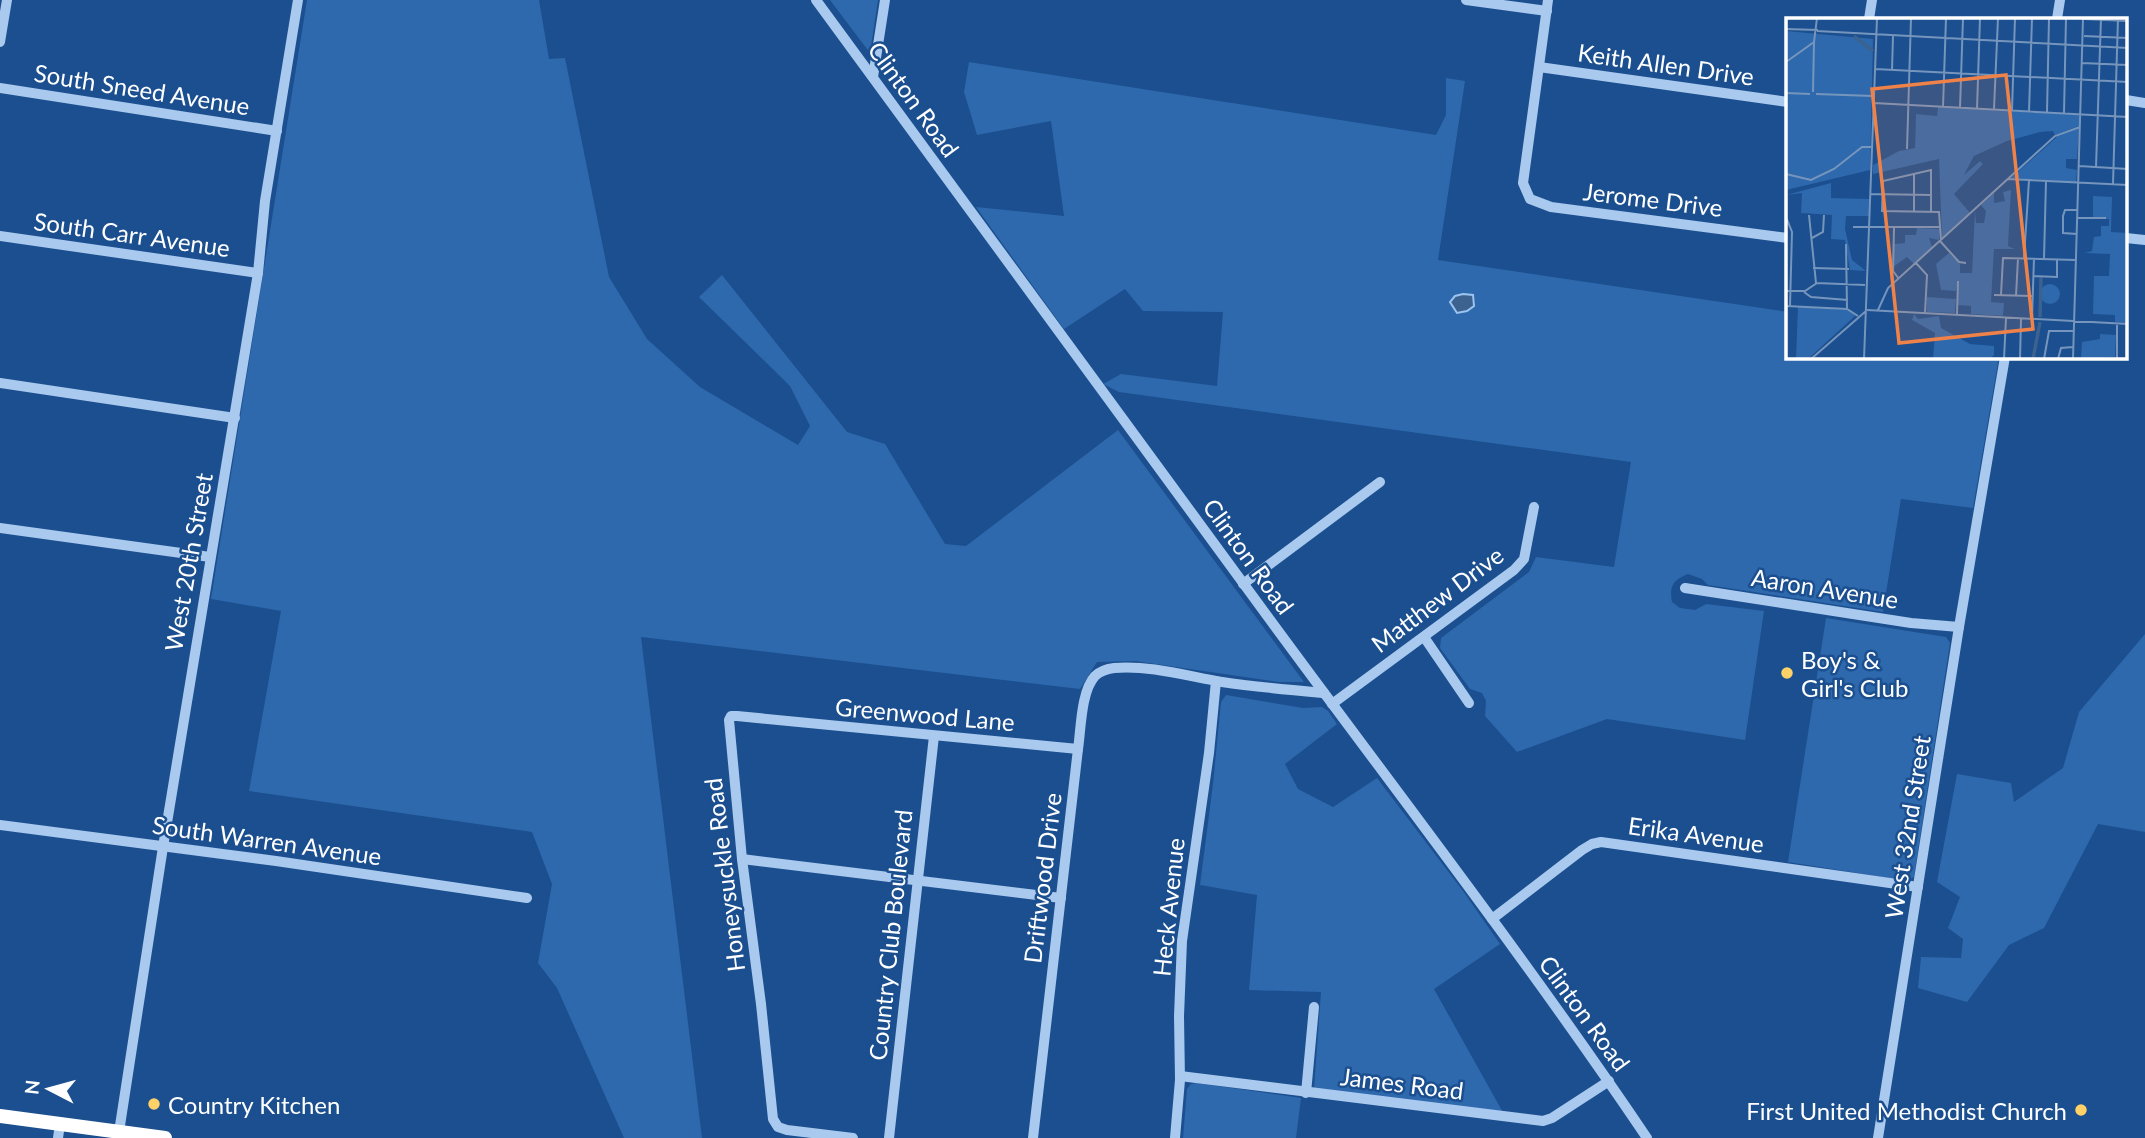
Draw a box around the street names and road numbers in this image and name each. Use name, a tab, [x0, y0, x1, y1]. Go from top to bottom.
street label: Clinton Road	[862, 36, 966, 162]
street label: Keith Allen Drive	[1576, 37, 1756, 91]
street label: South Sneed Avenue	[32, 58, 252, 120]
street label: Jerome Drive	[1582, 176, 1724, 222]
street label: South Carr Avenue	[32, 206, 232, 262]
street label: West 20th Street	[158, 470, 218, 653]
street label: Clinton Road	[1197, 493, 1301, 619]
street label: Matthew Drive	[1365, 540, 1509, 658]
street label: Aaron Avenue	[1750, 562, 1900, 614]
street label: Greenwood Lane	[834, 692, 1016, 736]
street label: West 32nd Street	[1878, 733, 1936, 921]
street label: Honeysuckle Road	[698, 777, 750, 973]
street label: Driftwood Drive	[1017, 791, 1067, 965]
street label: Country Club Boulevard	[862, 808, 918, 1062]
street label: South Warren Avenue	[151, 810, 383, 870]
street label: Erika Avenue	[1626, 810, 1766, 858]
street label: Heck Avenue	[1146, 836, 1190, 978]
street label: Clinton Road	[1533, 950, 1637, 1076]
street label: James Road	[1339, 1061, 1465, 1105]

